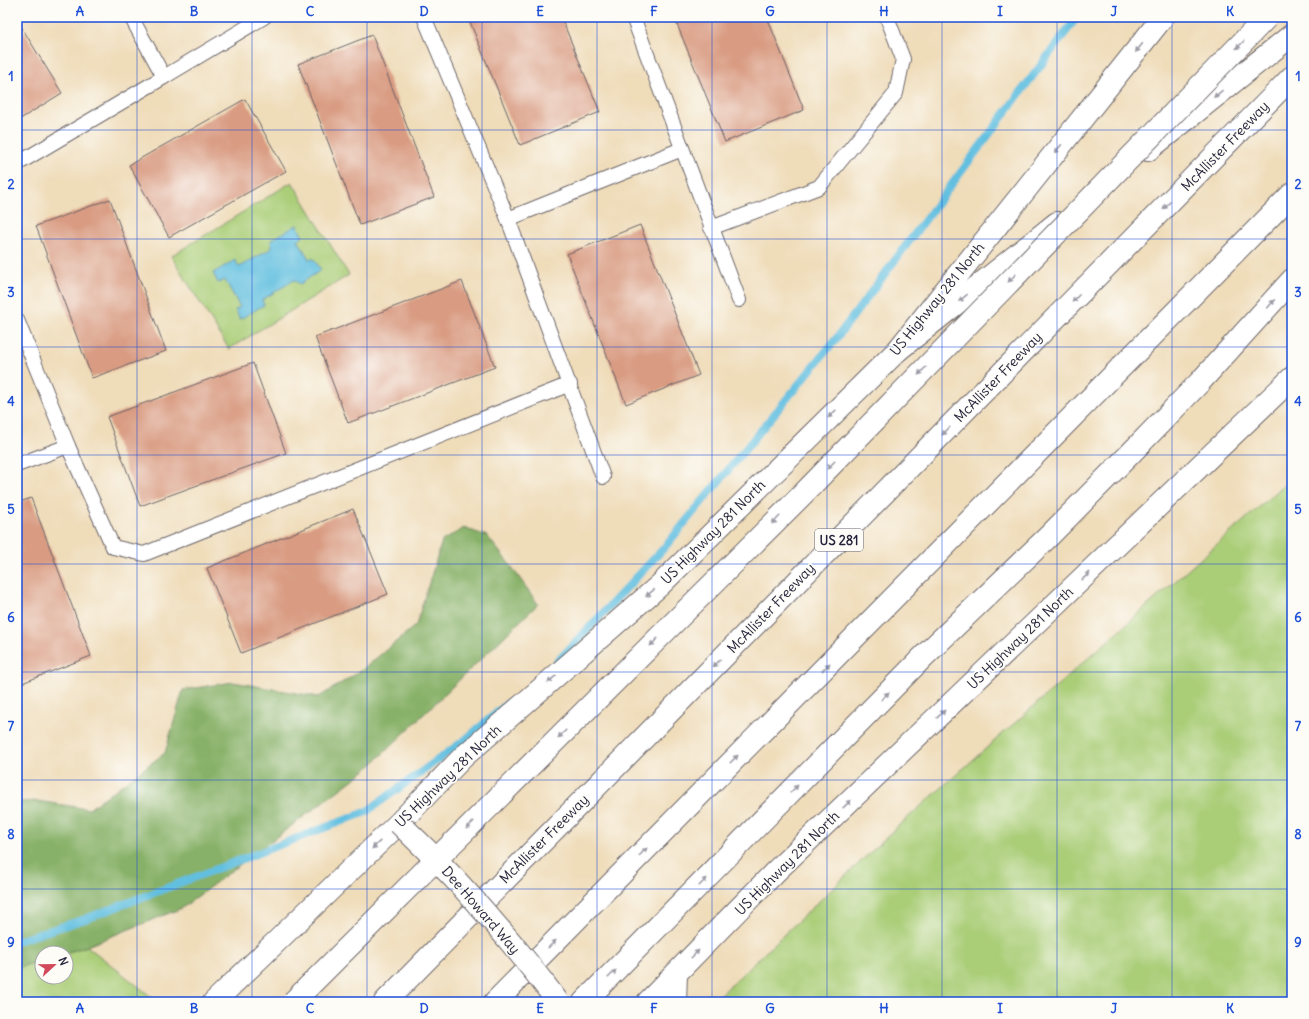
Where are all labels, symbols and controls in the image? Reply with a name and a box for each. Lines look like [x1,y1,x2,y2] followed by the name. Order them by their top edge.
[76,3,85,20] text: A
[190,3,199,20] text: B
[306,3,315,20] text: C
[419,3,429,20] text: D
[536,3,544,20] text: E
[650,3,658,20] text: F
[765,3,775,20] text: G
[879,3,889,20] text: H
[997,3,1003,20] text: I
[1111,3,1118,20] text: J
[1226,3,1235,20] text: K
[1235,40,1245,50] one-way arrow
[1134,42,1143,53] one-way arrow
[8,68,14,85] text: 1
[1295,68,1301,85] text: 1
[1212,90,1223,98] one-way arrow
[1177,97,1273,195] street label: McAllister Freeway
[1053,144,1062,155] one-way arrow
[7,176,15,193] text: 2
[1294,176,1302,193] text: 2
[1162,200,1172,210] one-way arrow
[886,239,988,359] street label: US Highway 281 North
[1007,273,1017,283] one-way arrow
[7,284,15,301] text: 3
[1294,284,1302,301] text: 3
[958,293,969,302] one-way arrow
[1071,293,1081,303] one-way arrow
[1266,299,1275,308] one-way arrow
[950,328,1046,426] street label: McAllister Freeway
[917,366,927,376] one-way arrow
[7,393,15,410] text: 4
[1294,393,1302,410] text: 4
[827,409,837,418] one-way arrow
[941,426,950,436] one-way arrow
[826,460,836,470] one-way arrow
[657,476,769,588] street label: US Highway 281 North
[7,501,15,518] text: 5
[1294,501,1302,518] text: 5
[771,515,781,525] one-way arrow
[815,529,863,551] road number: US 281
[723,559,819,657] street label: McAllister Freeway
[1081,571,1091,580] one-way arrow
[963,583,1077,693] street label: US Highway 281 North
[645,589,655,598] one-way arrow
[7,609,15,626] text: 6
[1294,609,1302,626] text: 6
[649,637,659,647] one-way arrow
[712,658,722,668] one-way arrow
[821,662,830,672] one-way arrow
[547,674,557,683] one-way arrow
[880,691,890,701] one-way arrow
[936,709,946,719] one-way arrow
[8,718,15,735] text: 7
[1295,718,1302,735] text: 7
[391,721,505,831] street label: US Highway 281 North
[557,729,567,739] one-way arrow
[729,754,739,764] one-way arrow
[789,784,799,794] one-way arrow
[496,791,592,887] street label: McAllister Freeway
[842,799,852,808] one-way arrow
[731,807,843,919] street label: US Highway 281 North
[465,821,475,830] one-way arrow
[7,826,15,843] text: 8
[1294,826,1302,843] text: 8
[371,840,381,850] one-way arrow
[638,847,648,857] one-way arrow
[438,862,524,958] street label: Dee Howard Way
[698,877,708,887] one-way arrow
[7,934,15,951] text: 9
[1294,934,1302,951] text: 9
[547,939,557,949] one-way arrow
[34,945,74,985] north arrow
[690,949,700,959] one-way arrow
[55,955,71,967] text: N
[607,969,617,979] one-way arrow
[76,1000,85,1017] text: A
[190,1000,199,1017] text: B
[306,1000,315,1017] text: C
[419,1000,429,1017] text: D
[536,1000,544,1017] text: E
[650,1000,658,1017] text: F
[765,1000,775,1017] text: G
[879,1000,889,1017] text: H
[997,1000,1003,1017] text: I
[1111,1000,1118,1017] text: J
[1226,1000,1235,1017] text: K

